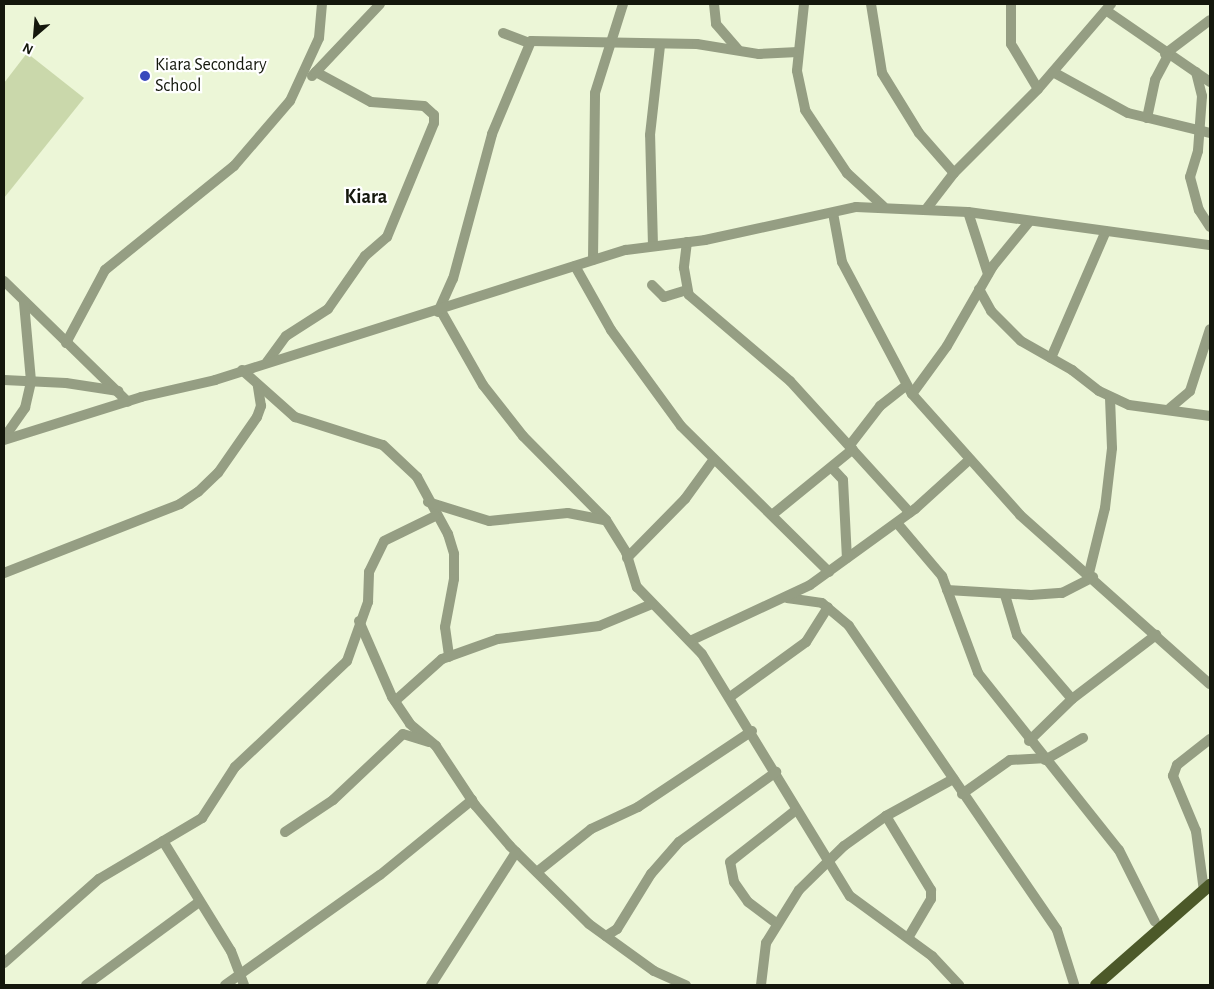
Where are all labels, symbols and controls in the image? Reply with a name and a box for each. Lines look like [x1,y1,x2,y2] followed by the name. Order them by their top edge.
[10,10,60,60] north arrow
[21,40,36,57] text: N
[155,55,267,98] place label: Kiara Secondary School
[139,70,151,82] marker: Kiara Secondary School
[345,185,387,209] district label: Kiara

